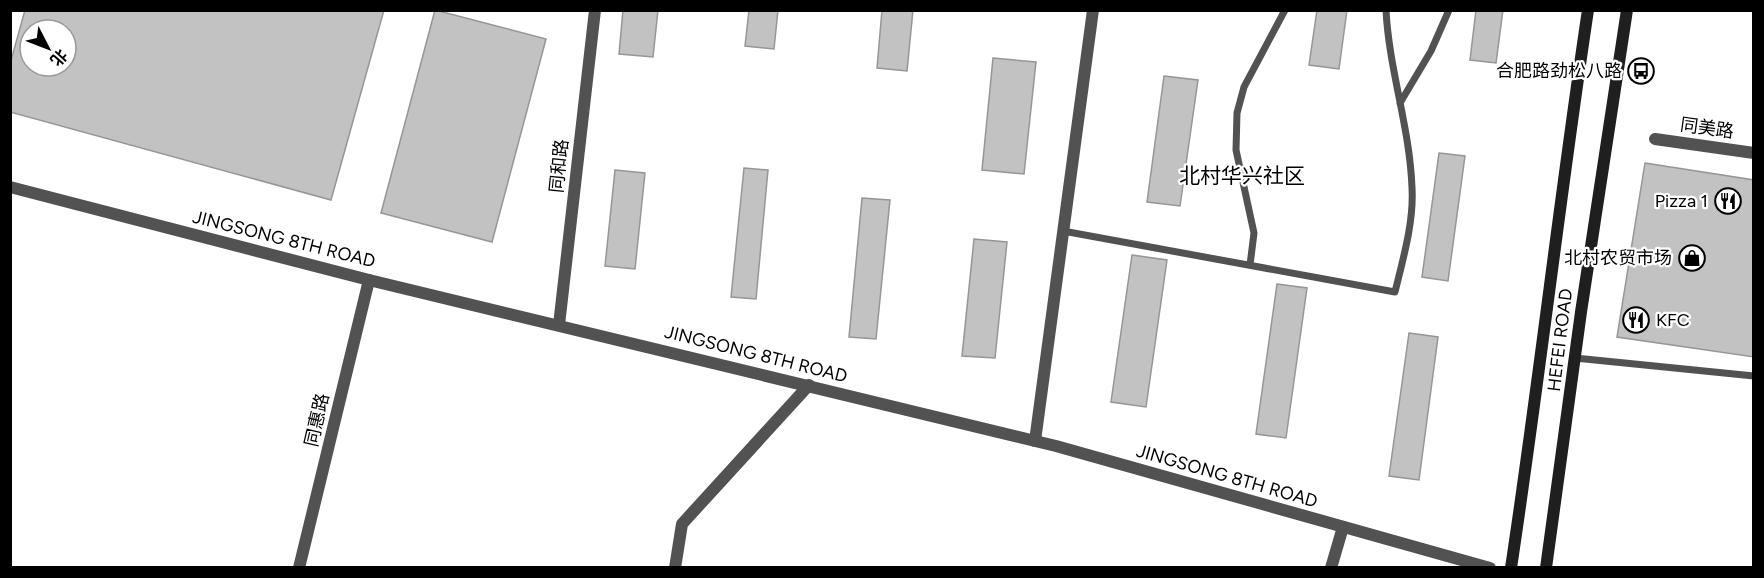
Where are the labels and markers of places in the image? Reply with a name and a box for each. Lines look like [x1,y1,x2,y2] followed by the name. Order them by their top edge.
[1626,56,1656,86] bus stop icon: 合肥路劲松八路
[1496,60,1622,82] place label: 合肥路劲松八路
[1713,186,1743,216] restaurant icon: Pizza 1
[1655,190,1708,212] place label: Pizza 1
[1677,243,1707,273] shop icon: 北村农贸市场
[1564,247,1672,269] place label: 北村农贸市场
[1621,305,1651,335] restaurant icon: KFC
[1656,309,1690,331] place label: KFC

